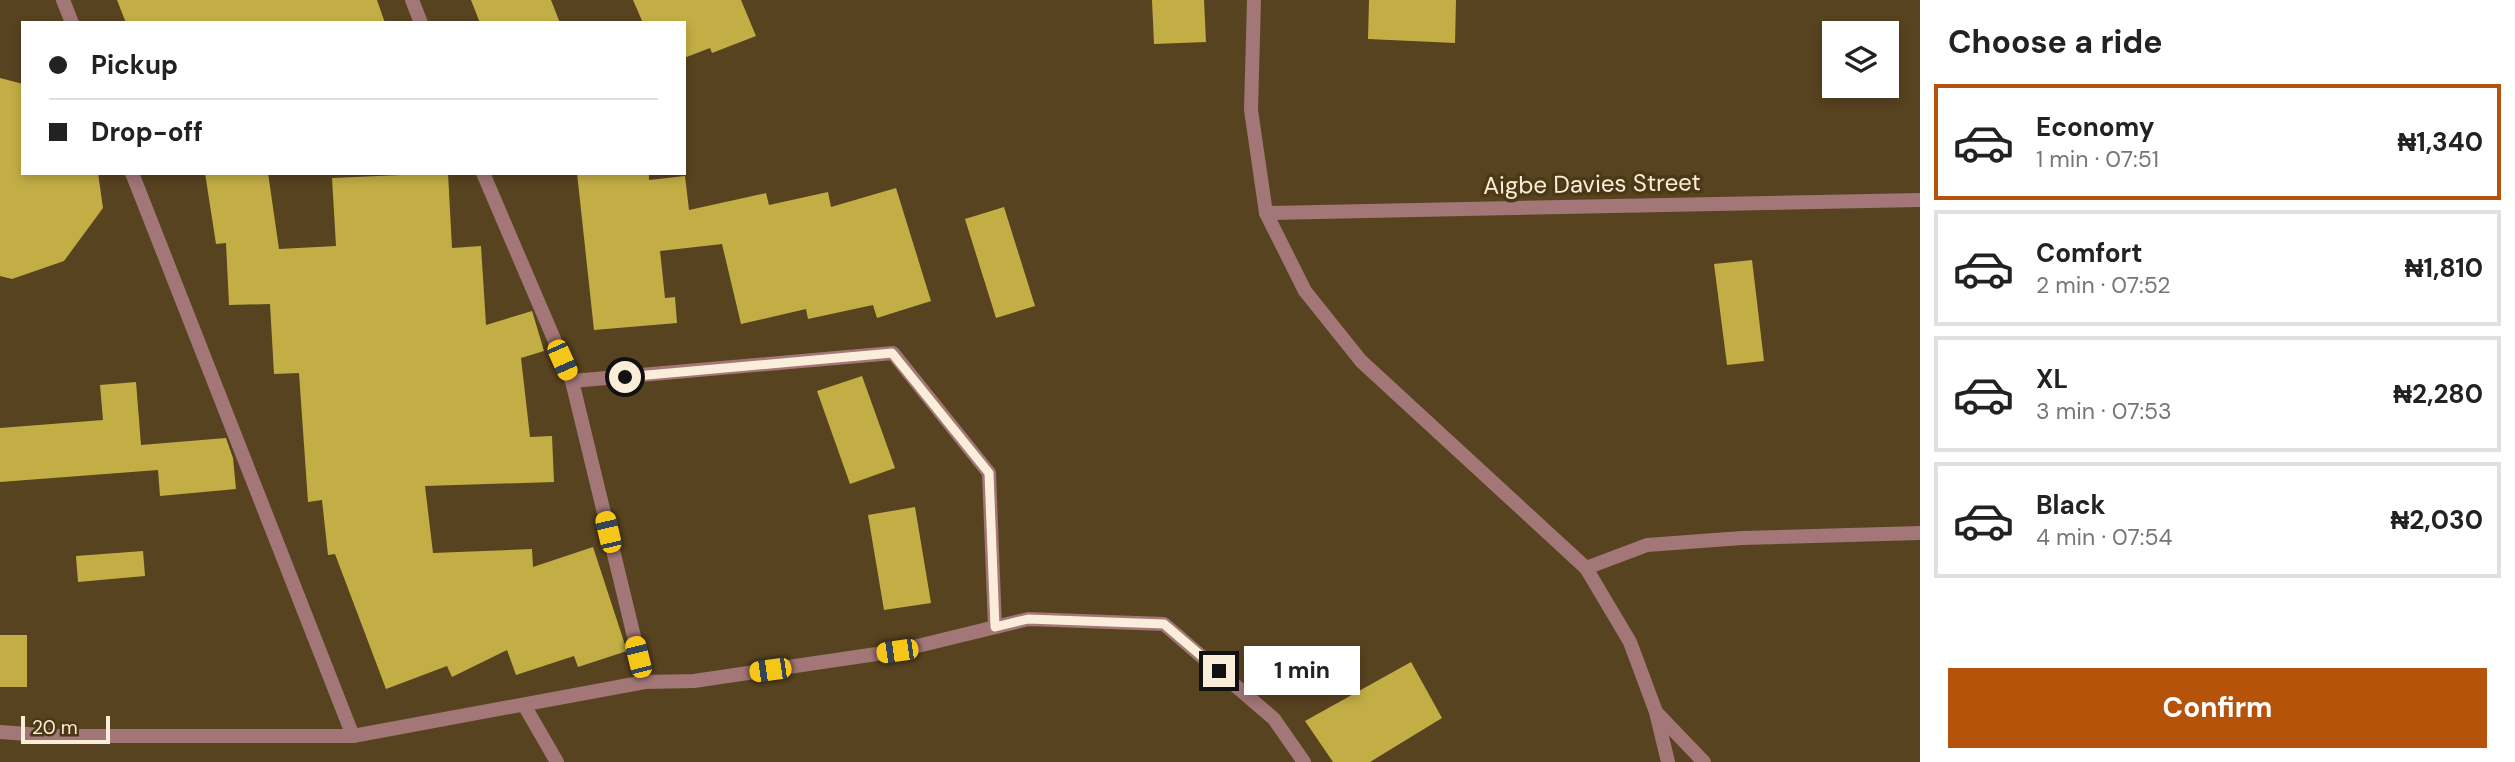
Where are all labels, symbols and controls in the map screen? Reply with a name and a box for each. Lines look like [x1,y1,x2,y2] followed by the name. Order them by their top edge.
[1822,21,1899,98] map controls
[1822,21,1899,98] button: layers
[1948,21,2163,63] text: Choose a ride
[91,48,178,82] text: Pickup
[2036,110,2154,144] text: Economy
[1952,111,2015,174] icon: car
[91,115,203,149] text: Drop-off
[2397,125,2483,159] text: ₦1,340
[2036,144,2159,174] text: 1 min · 07:51
[1483,166,1701,201] street label: Aigbe Davies Street
[2036,236,2142,270] text: Comfort
[1952,237,2015,300] icon: car
[2405,251,2483,285] text: ₦1,810
[2036,270,2171,300] text: 2 min · 07:52
[544,337,581,383] car
[609,361,641,393] route start
[2036,362,2068,396] text: XL
[1952,363,2015,426] icon: car
[2393,377,2483,411] text: ₦2,280
[2036,396,2172,426] text: 3 min · 07:53
[2036,488,2106,522] text: Black
[1952,489,2015,552] icon: car
[2391,503,2483,537] text: ₦2,030
[594,509,623,555] car
[2036,522,2172,552] text: 4 min · 07:54
[623,634,654,680] car
[875,638,920,664] car
[1244,646,1359,696] callout: 1 min
[1203,655,1235,687] route end
[1274,655,1330,685] text: 1 min
[748,657,793,683] car
[1948,668,2487,748] button: Confirm
[21,713,110,745] scale bar
[32,715,78,740] text: 20 m

